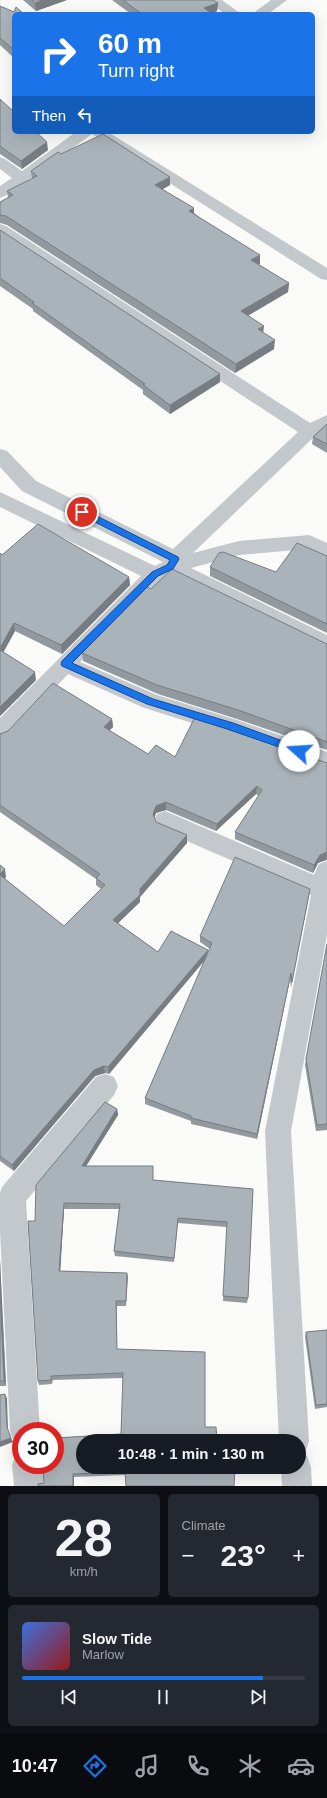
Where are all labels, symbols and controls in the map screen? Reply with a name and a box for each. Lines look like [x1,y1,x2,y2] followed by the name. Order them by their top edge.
[32,28,84,80] icon: right
[98,28,162,59] text: 60 m
[98,61,174,81] text: Turn right
[74,104,96,126] icon: left
[32,107,66,124] text: Then
[65,495,99,529] pin
[71,501,93,523] icon: arrive
[278,730,320,772] position arrow
[12,1422,64,1474] speed limit sign: 30
[118,1445,264,1462] text: 10:48 · 1 min · 130 m
[55,1509,113,1567] text: 28
[182,1518,226,1533] text: Climate
[221,1539,266,1572] text: 23°
[182,1543,194,1568] text: −
[292,1543,305,1568] text: +
[70,1564,98,1579] text: km/h
[82,1630,152,1647] text: Slow Tide
[82,1647,124,1662] text: Marlow
[58,1686,80,1708] icon: previous
[152,1686,174,1708] icon: pause
[247,1686,269,1708] icon: next
[81,1752,109,1780] icon: directions
[133,1752,161,1780] icon: music
[184,1752,212,1780] icon: phone
[236,1752,264,1780] icon: climate
[287,1752,315,1780] icon: car
[12,1756,58,1776] text: 10:47

